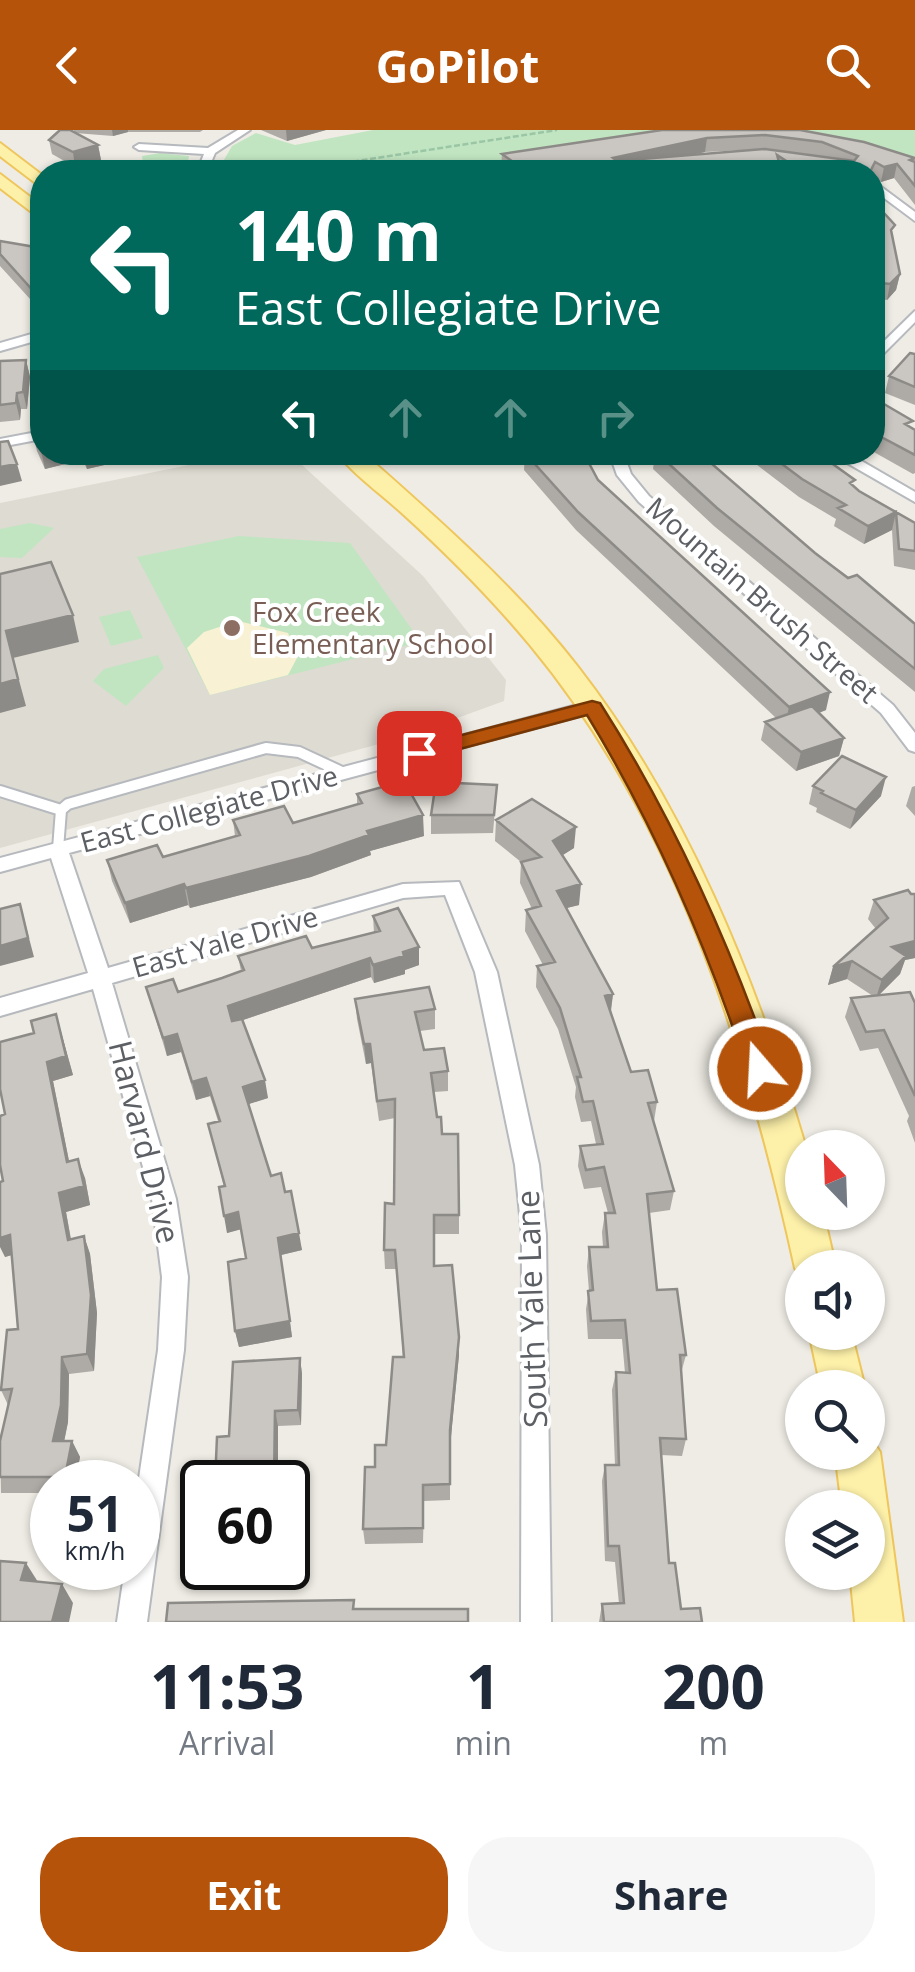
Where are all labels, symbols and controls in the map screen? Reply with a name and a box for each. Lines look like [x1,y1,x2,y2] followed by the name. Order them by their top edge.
[376,35,539,96] text: GoPilot
[40,38,95,93] icon: back
[820,38,875,93] icon: search
[235,186,442,282] text: 140 m
[70,200,200,330] icon: left
[235,277,662,338] text: East Collegiate Drive
[273,390,328,445] icon: left
[378,390,433,445] icon: ahead
[483,390,538,445] icon: ahead
[588,390,643,445] icon: right
[638,488,887,711] street label: Mountain Brush Street
[252,592,494,662] place label: Fox Creek Elementary School
[221,617,243,639] marker: Fox Creek Elementary School
[377,711,462,796] pin
[392,726,447,781] icon: arrive
[76,755,342,861] street label: East Collegiate Drive
[127,896,322,986] street label: East Yale Drive
[708,1017,812,1121] position arrow
[99,1036,191,1248] street label: Harvard Drive
[785,1130,885,1230] north arrow
[785,1130,885,1590] map controls
[505,1189,556,1429] street label: South Yale Lane
[785,1250,885,1350] button: sound
[785,1370,885,1470] button: search
[180,1460,310,1590] speed limit sign: 60
[66,1479,124,1547] text: 51
[785,1490,885,1590] button: layers
[65,1533,125,1567] text: km/h
[150,1645,304,1727] text: 11:53
[466,1645,500,1727] text: 1
[662,1645,765,1727] text: 200
[179,1721,275,1764] text: Arrival
[455,1721,512,1764] text: min
[699,1721,728,1764] text: m
[40,1837,448,1952] button: Exit
[468,1837,875,1952] button: Share

